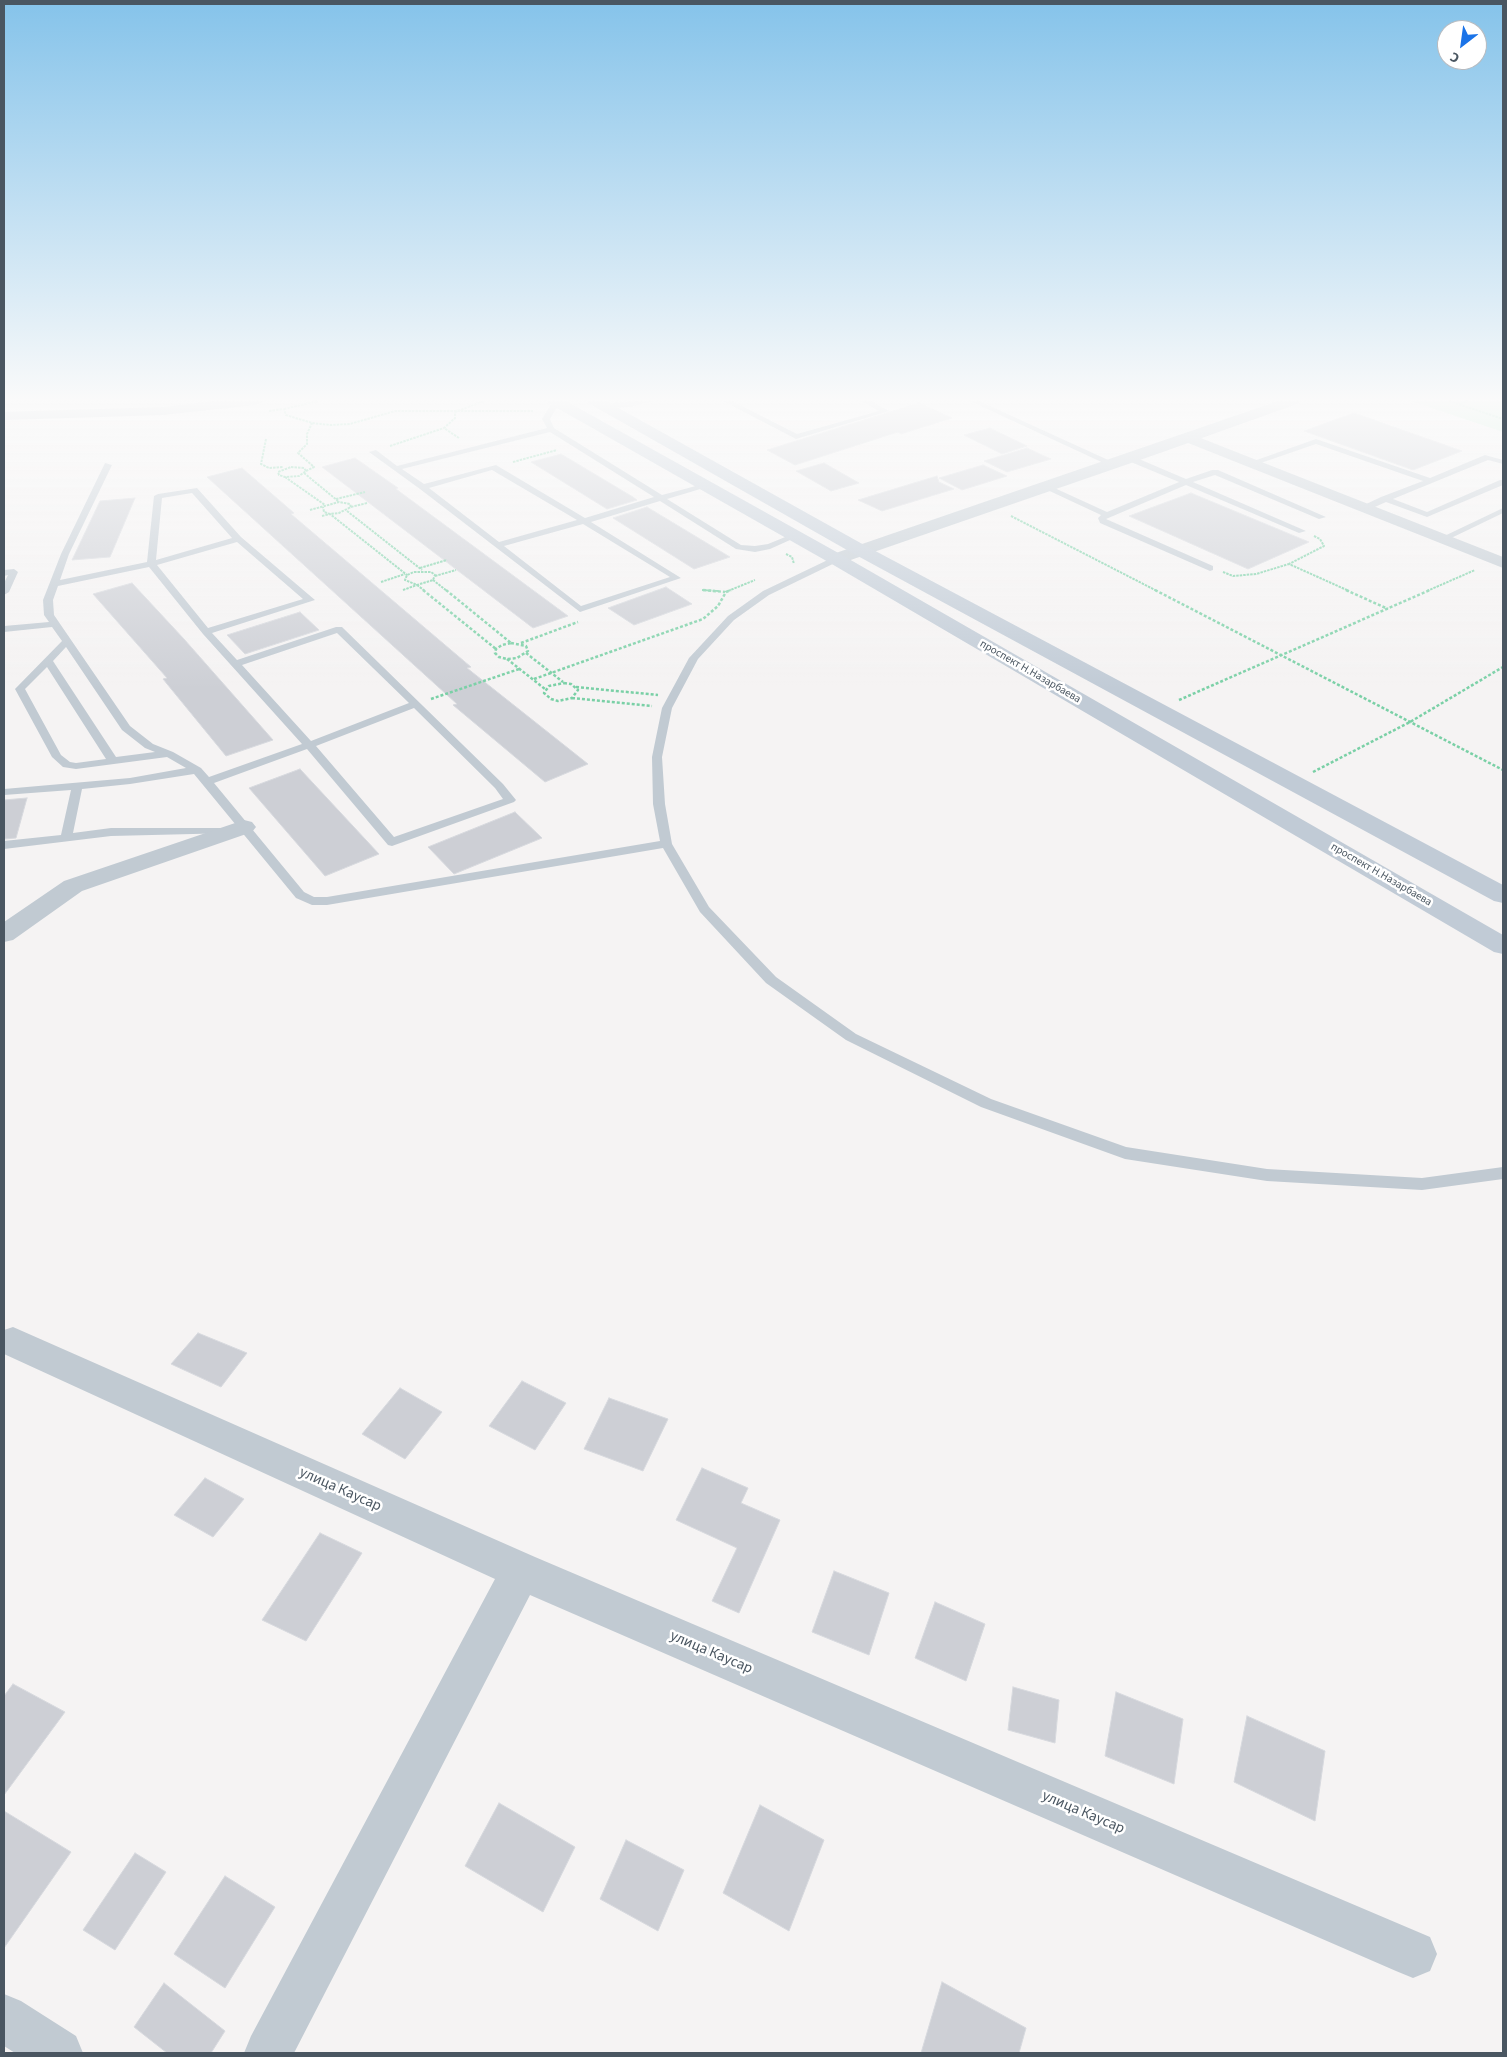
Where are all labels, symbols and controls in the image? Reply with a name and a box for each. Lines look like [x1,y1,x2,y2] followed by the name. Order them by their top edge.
[1437,20,1487,70] north arrow
[1446,46,1464,68] text: С
[977,638,1083,706] street label: проспект Н.Назарбаева
[1328,841,1434,909] street label: проспект Н.Назарбаева
[296,1464,384,1516] street label: улица Каусар
[667,1628,755,1678] street label: улица Каусар
[1039,1788,1127,1838] street label: улица Каусар

